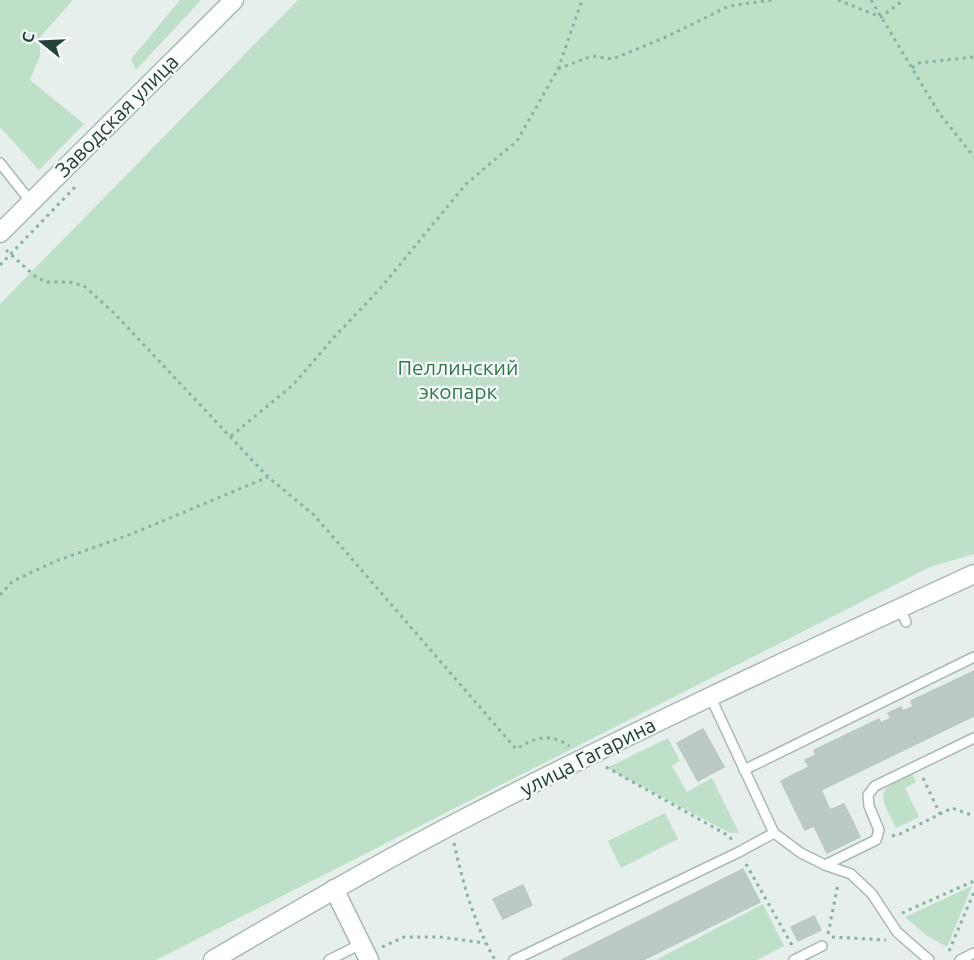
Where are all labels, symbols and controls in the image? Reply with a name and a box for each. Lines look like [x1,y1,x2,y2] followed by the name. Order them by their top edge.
[12,12,72,72] north arrow
[18,30,38,45] text: С
[50,49,183,182] street label: Заводская улица
[398,355,518,403] park label: Пеллинский экопарк
[516,712,659,801] street label: улица Гагарина

